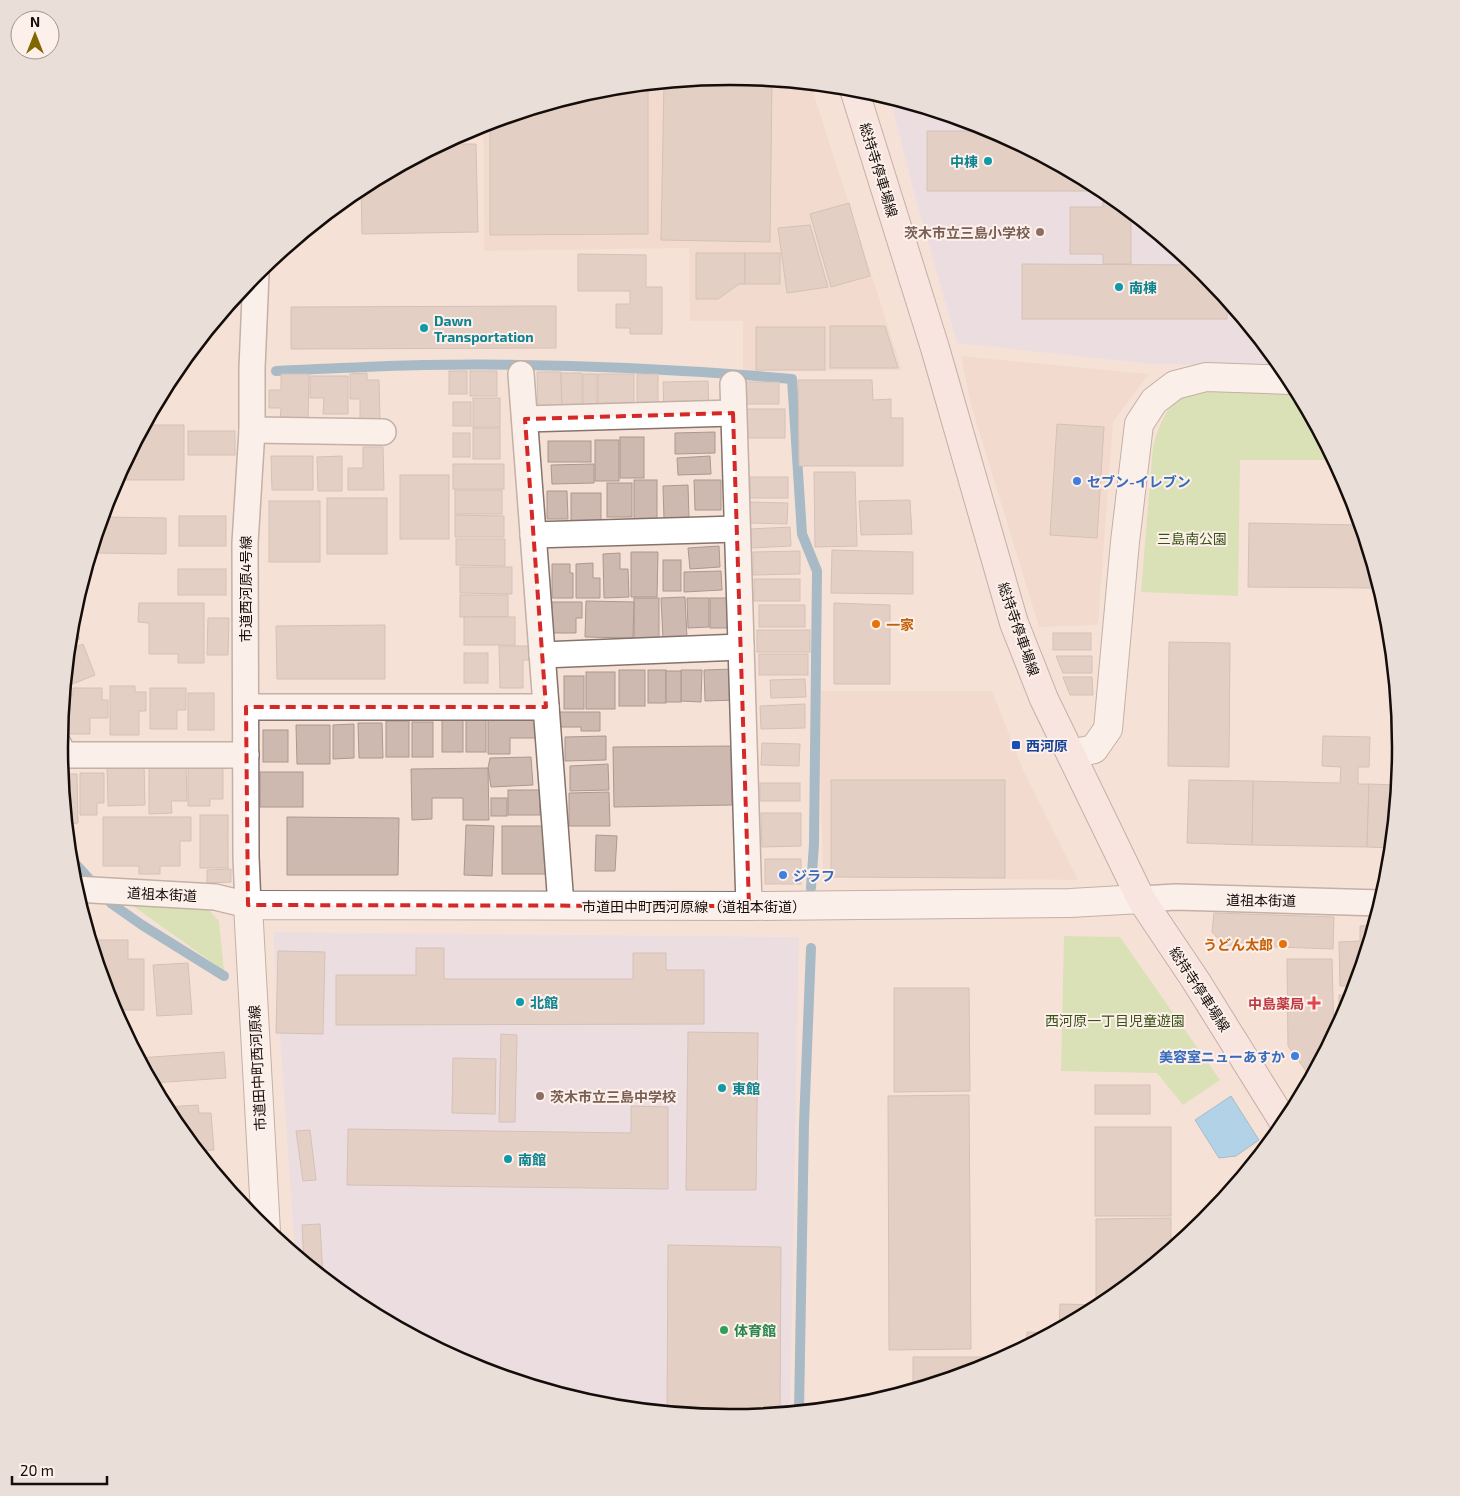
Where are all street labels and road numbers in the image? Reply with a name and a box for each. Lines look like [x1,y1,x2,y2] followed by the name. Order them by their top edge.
[857,121,901,219] street label: 総持寺停車場線
[237,536,254,642] street label: 市道西河原4号線
[995,580,1043,678] street label: 総持寺停車場線
[127,884,197,904] street label: 道祖本街道
[1226,891,1296,909] street label: 道祖本街道
[582,898,806,915] street label: 市道田中町西河原線（道祖本街道）
[1166,943,1234,1035] street label: 総持寺停車場線
[245,1005,269,1131] street label: 市道田中町西河原線

